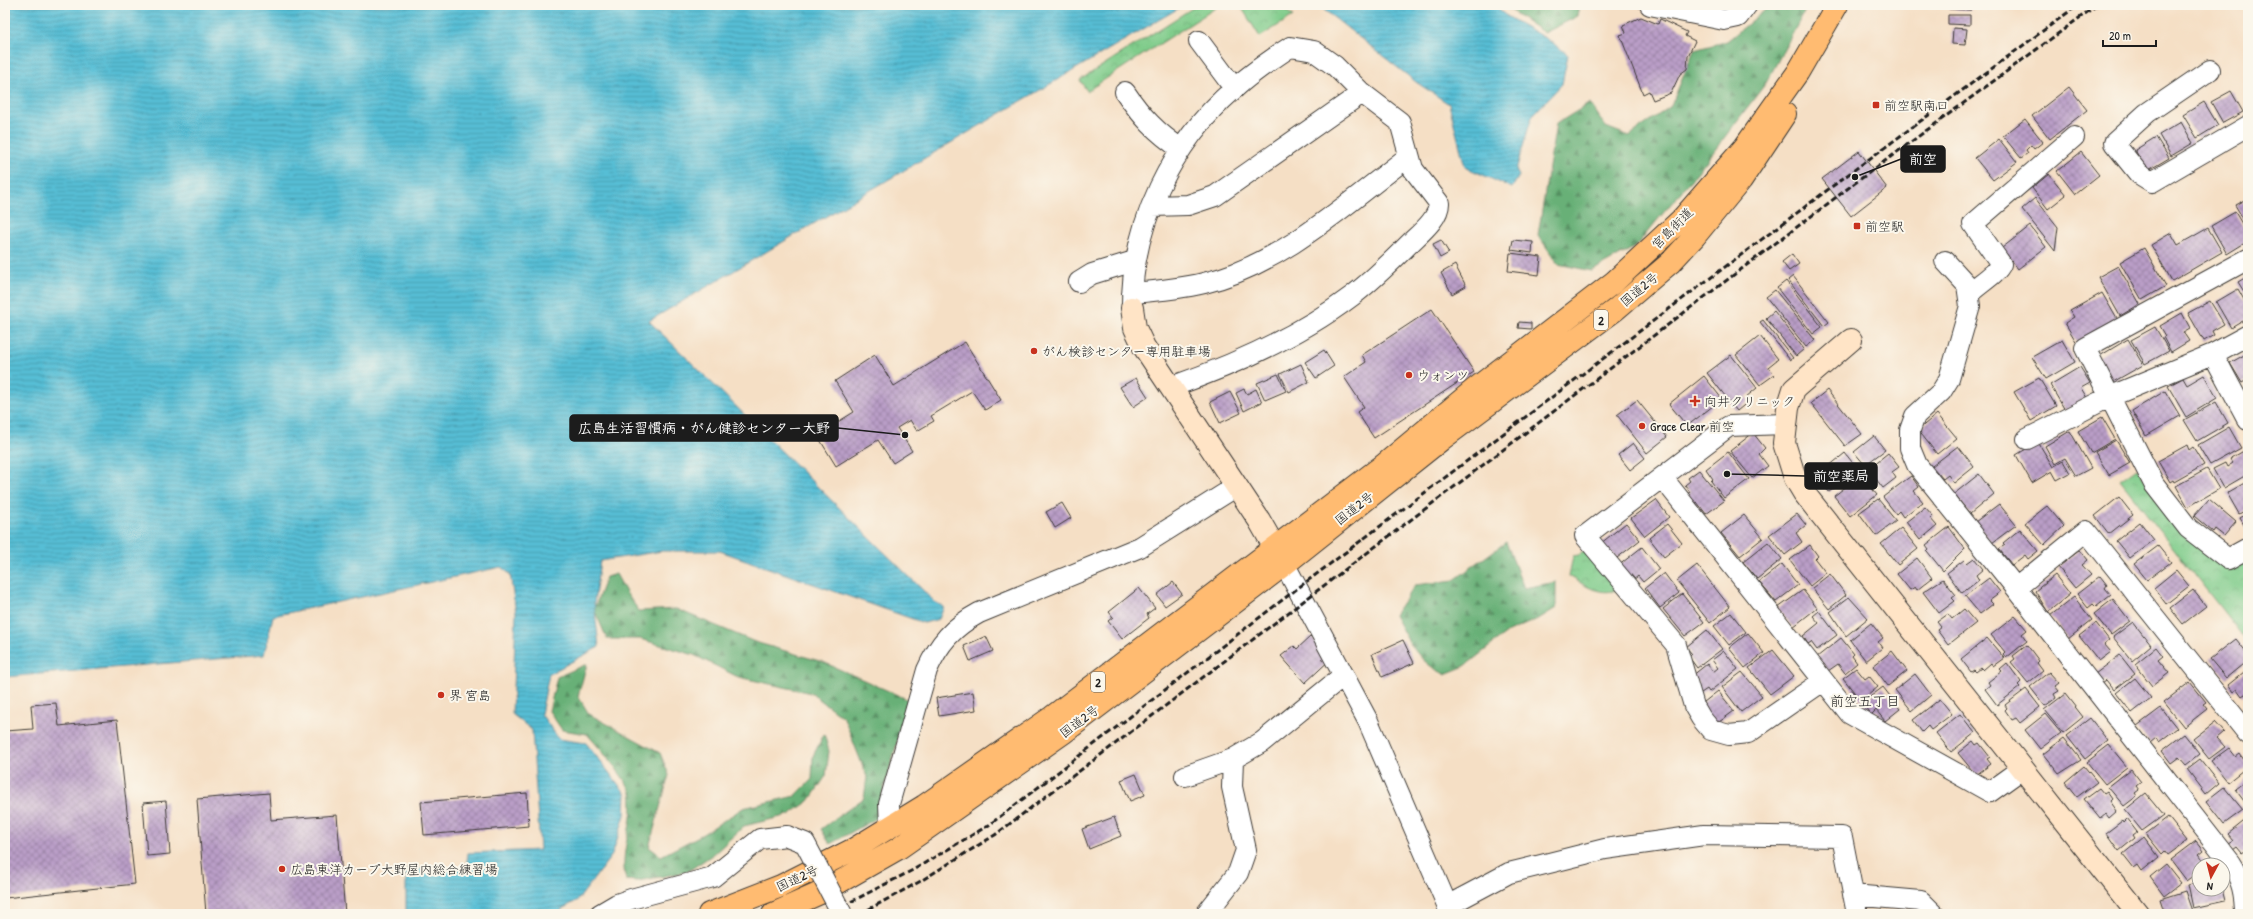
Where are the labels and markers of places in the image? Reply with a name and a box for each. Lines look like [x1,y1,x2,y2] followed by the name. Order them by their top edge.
[1884,96,1949,114] place label: 前空駅南口
[1871,100,1881,110] marker: 前空駅南口
[1901,146,1945,172] callout: 前空
[1865,217,1904,235] place label: 前空駅
[1852,221,1862,231] marker: 前空駅
[1042,342,1210,360] place label: がん検診センター専用駐車場
[1029,346,1039,356] marker: がん検診センター専用駐車場
[1417,366,1469,384] place label: ウォンツ
[1404,370,1414,380] marker: ウォンツ
[1704,392,1795,410] place label: 向井クリニック
[1689,395,1701,407] marker: 向井クリニック
[570,415,838,441] callout: 広島生活習慣病・がん健診センター大野
[1650,417,1734,435] place label: Grace Clear 前空
[1637,421,1647,431] marker: Grace Clear 前空
[1805,463,1877,489] callout: 前空薬局
[449,686,491,704] place label: 界 宮島
[436,690,446,700] marker: 界 宮島
[290,860,497,878] place label: 広島東洋カープ大野屋内総合練習場
[277,864,287,874] marker: 広島東洋カープ大野屋内総合練習場

